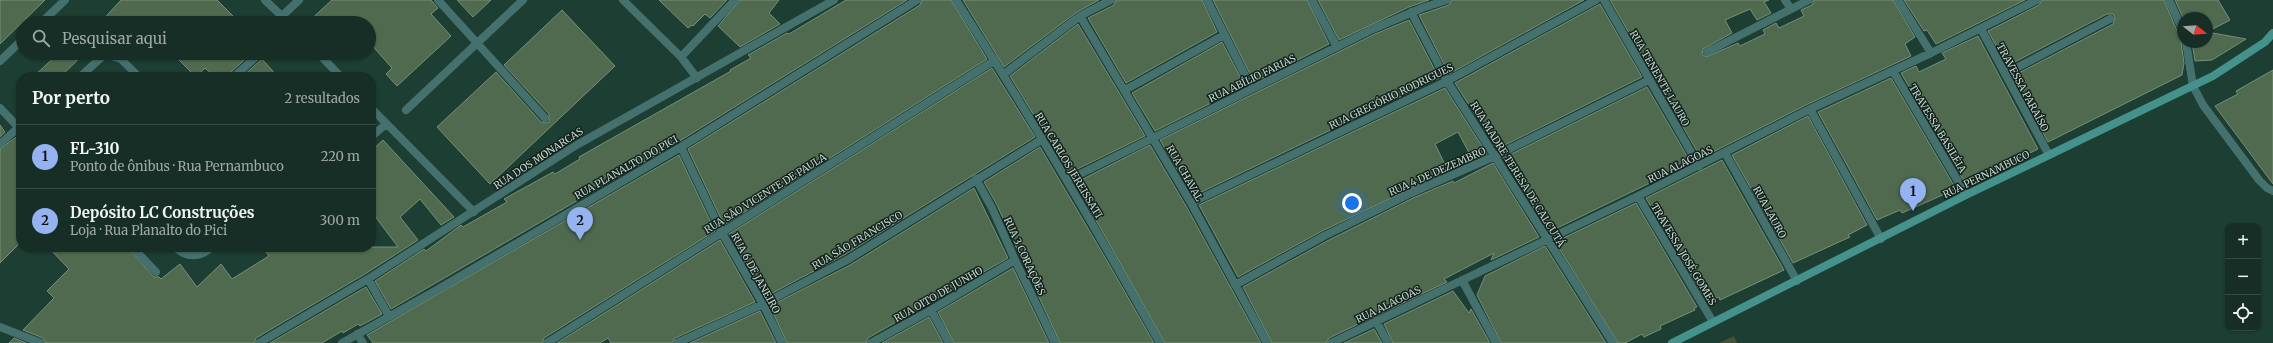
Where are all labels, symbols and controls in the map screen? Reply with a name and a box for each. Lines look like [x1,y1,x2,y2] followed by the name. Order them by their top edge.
[2177,12,2213,48] north arrow
[16,16,376,60] search box
[30,27,52,49] icon: search
[1627,28,1692,129] street label: RUA TENENTE LAURO
[62,29,167,48] text: Pesquisar aqui
[1994,40,2052,134] street label: TRAVESSA PARAÍSO
[1206,51,1298,105] street label: RUA ABÍLIO FARIAS
[1326,60,1456,132] street label: RUA GREGÓRIO RODRIGUES
[1906,81,1971,176] street label: TRAVESSA BASILÉIA
[32,87,110,109] text: Por perto
[284,90,360,107] text: 2 resultados
[1467,99,1569,250] street label: RUA MADRE TERESA DE CALCUTÁ
[1032,110,1105,221] street label: RUA CARLOS JEREISSATI
[491,125,586,192] street label: RUA DOS MONARCAS
[572,132,680,202] street label: RUA PLANALTO DO PICI
[70,139,119,158] text: FL-310
[1163,143,1206,204] street label: RUA CHAVAL
[1645,143,1715,186] street label: RUA ALAGOAS
[1387,144,1488,199] street label: RUA 4 DE DEZEMBRO
[42,148,48,165] text: 1
[321,148,360,165] text: 220 m
[1941,148,2032,201] street label: RUA PERNAMBUCO
[702,150,830,236] street label: RUA SÃO VICENTE DE PAULA
[70,158,284,175] text: Ponto de ônibus · Rua Pernambuco
[1900,178,1926,211] pin: 1
[1750,184,1789,241] street label: RUA LAURO
[1342,193,1362,213] your location
[1648,200,1720,308] street label: TRAVESSA JOSÉ GOMES
[70,203,255,222] text: Depósito LC Construções
[567,207,593,240] pin: 2
[810,208,905,273] street label: RUA SÃO FRANCISCO
[41,212,49,229] text: 2
[320,212,360,229] text: 300 m
[1001,215,1048,297] street label: RUA 3 CORAÇÕES
[70,222,227,239] text: Loja · Rua Planalto do Pici
[2225,223,2261,331] map controls
[2225,223,2261,259] button: +
[728,231,783,316] street label: RUA 6 DE JANEIRO
[2225,259,2261,295] button: −
[892,264,985,325] street label: RUA OITO DE JUNHO
[1353,283,1423,326] street label: RUA ALAGOAS
[2225,295,2261,331] button: locate

